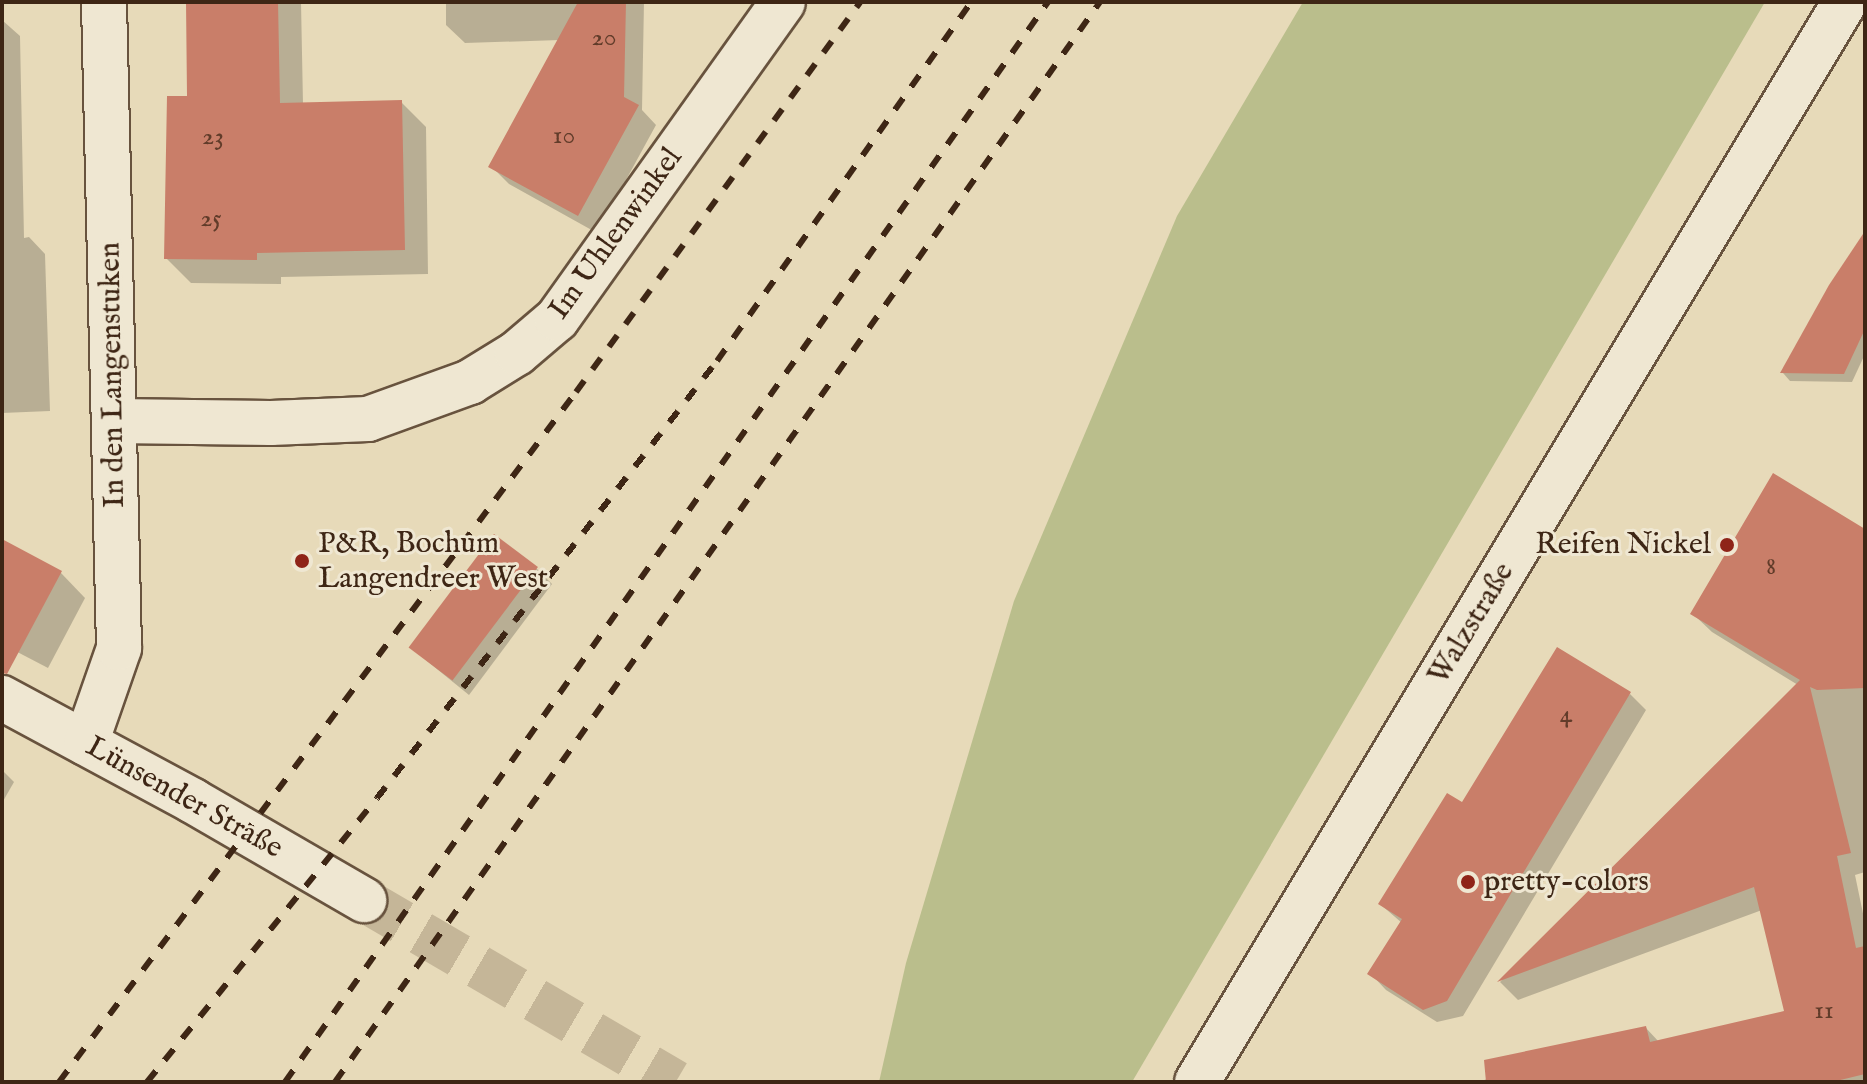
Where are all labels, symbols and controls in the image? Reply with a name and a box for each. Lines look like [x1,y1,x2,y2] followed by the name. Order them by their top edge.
[592,22,616,54] house number: 20
[553,120,575,152] house number: 10
[202,121,224,153] house number: 23
[542,141,690,327] street label: Im Uhlenwinkel
[200,203,222,235] house number: 25
[93,242,133,508] street label: In den Langenstuken
[318,526,548,596] place label: P&R, Bochum Langendreer West
[1535,527,1711,563] place label: Reifen Nickel
[1718,536,1736,554] marker: Reifen Nickel
[1766,551,1776,583] house number: 8
[293,552,311,570] marker: P&R, Bochum Langendreer West
[1422,557,1522,691] street label: Walzstraße
[1560,699,1572,731] house number: 4
[79,729,289,867] street label: Lünsender Straße
[1484,864,1649,900] place label: pretty-colors
[1459,873,1477,891] marker: pretty-colors
[1814,995,1834,1027] house number: 11

